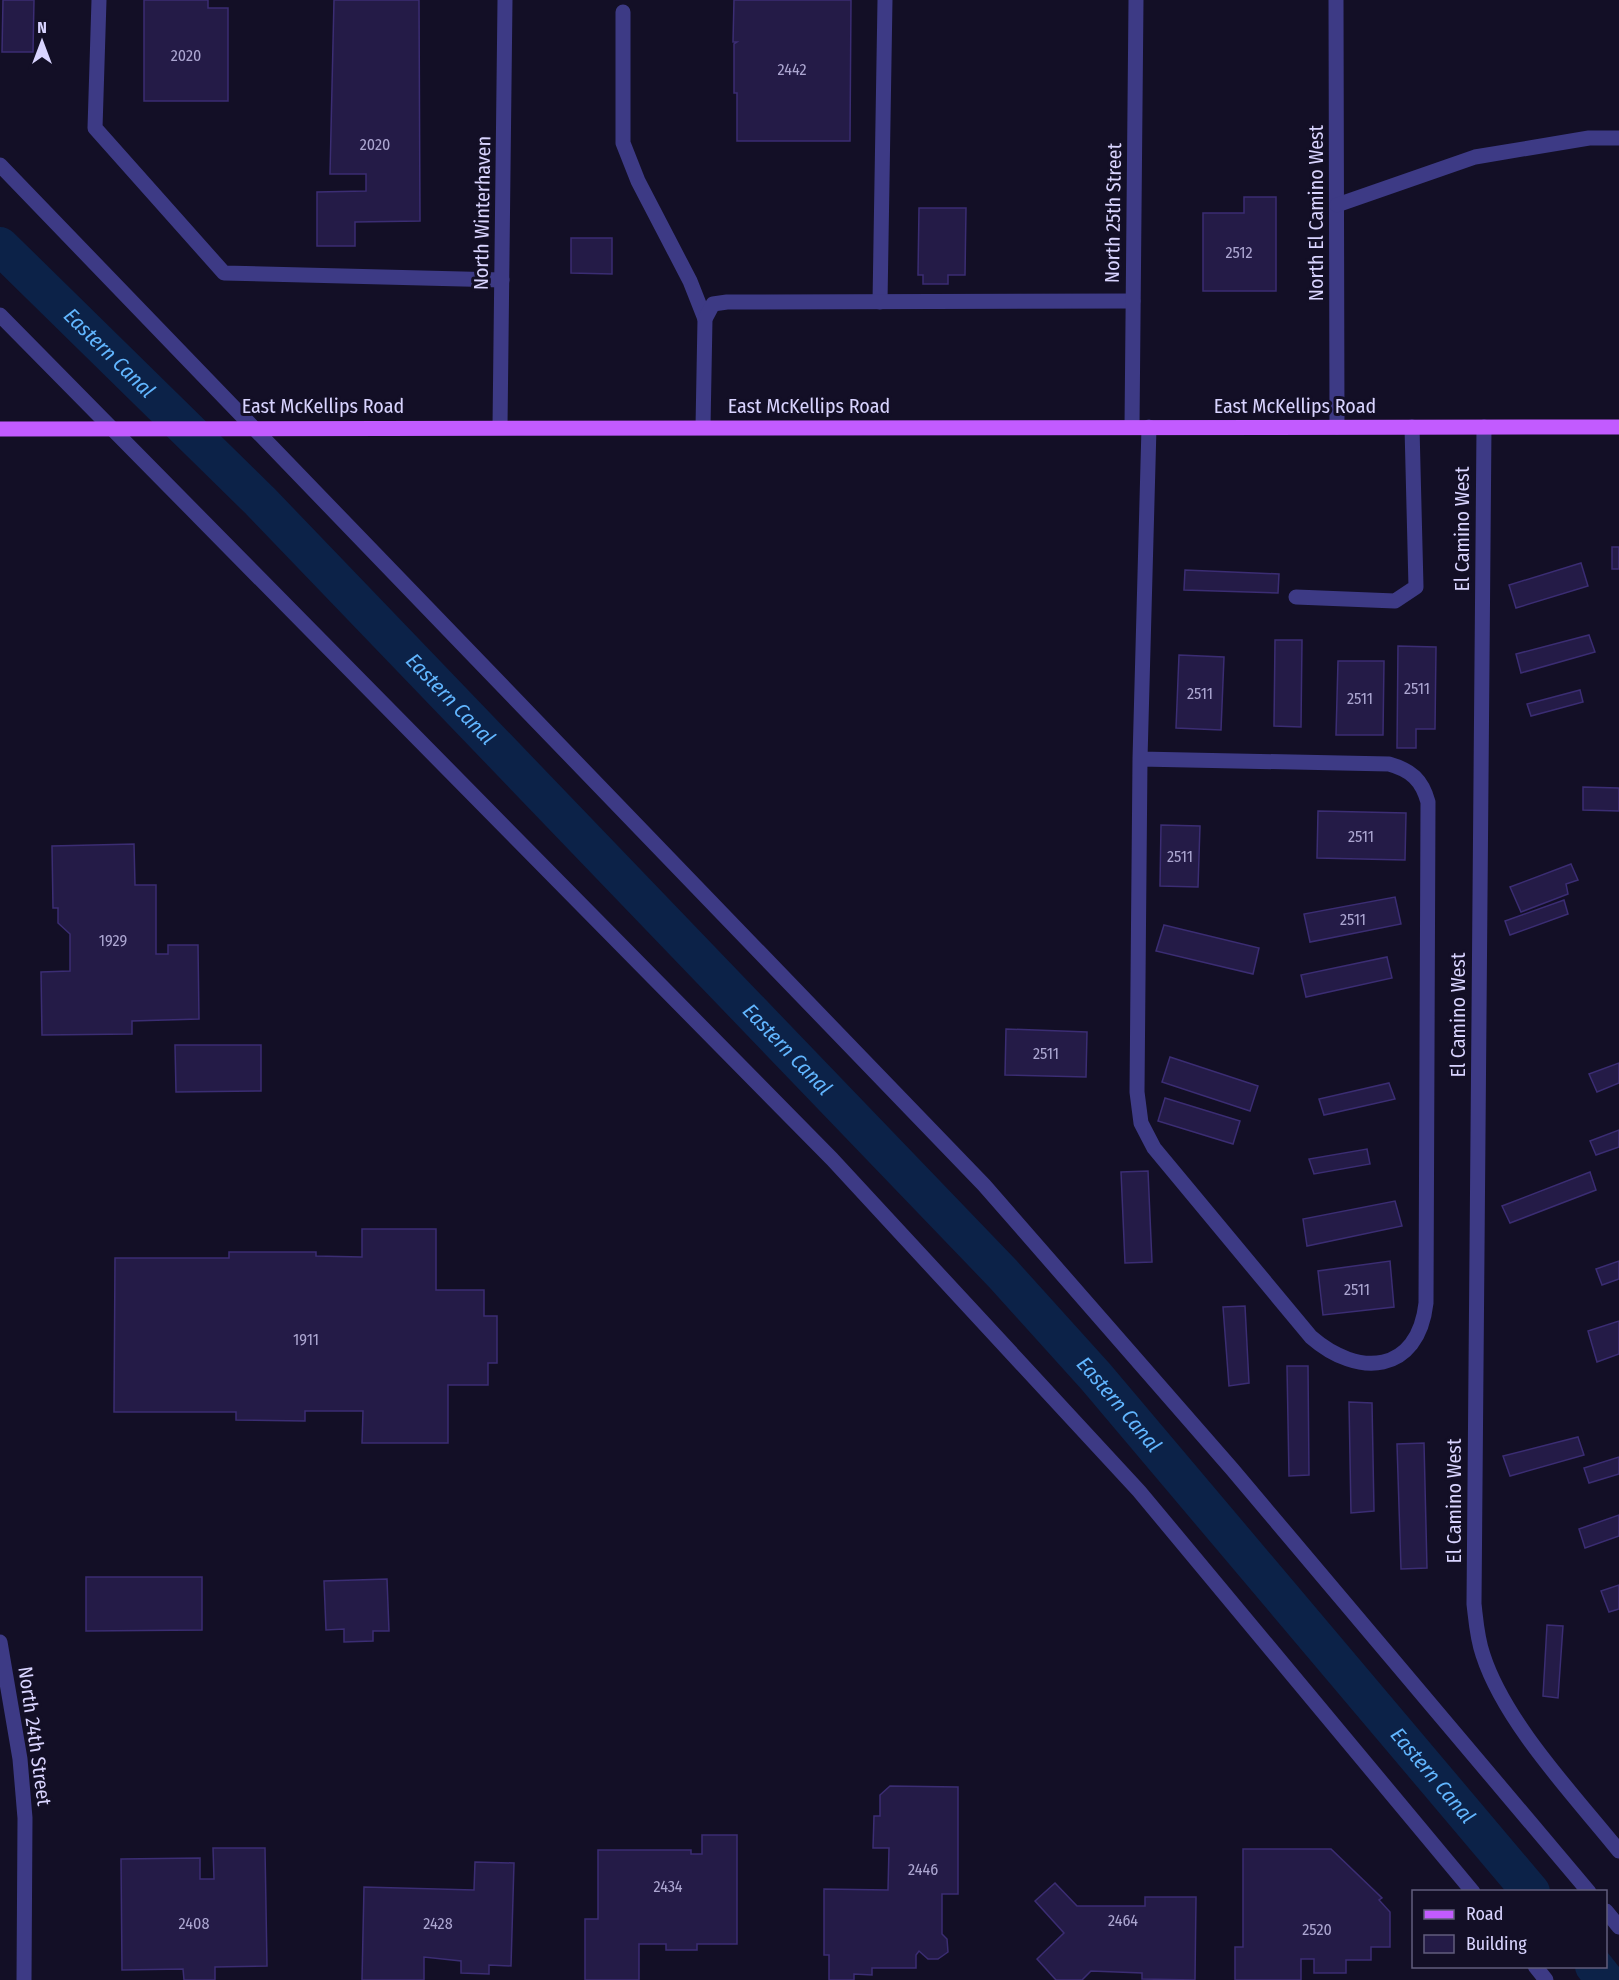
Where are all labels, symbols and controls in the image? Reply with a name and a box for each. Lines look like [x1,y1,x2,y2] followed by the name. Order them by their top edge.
[12,12,72,72] north arrow
[37,18,47,37] text: N
[171,46,201,65] house number: 2020
[777,60,807,79] house number: 2442
[1304,124,1328,301] street label: North El Camino West
[360,135,390,154] house number: 2020
[469,136,495,290] street label: North Winterhaven
[1100,142,1126,283] street label: North 25th Street
[1226,243,1252,262] house number: 2512
[58,303,160,404] water label: Eastern Canal
[242,394,404,418] street label: East McKellips Road
[728,394,890,418] street label: East McKellips Road
[1214,394,1376,418] street label: East McKellips Road
[1450,466,1474,591] street label: El Camino West
[400,648,500,750] water label: Eastern Canal
[1404,679,1430,698] house number: 2511
[1187,684,1213,703] house number: 2511
[1347,689,1373,708] house number: 2511
[1348,827,1374,846] house number: 2511
[1167,847,1193,866] house number: 2511
[1340,910,1366,929] house number: 2511
[99,931,127,950] house number: 1929
[1446,952,1470,1077] street label: El Camino West
[737,998,837,1101] water label: Eastern Canal
[1033,1044,1059,1063] house number: 2511
[1344,1280,1370,1299] house number: 2511
[293,1330,319,1349] house number: 1911
[1071,1351,1167,1458] water label: Eastern Canal
[1442,1438,1466,1563] street label: El Camino West
[13,1665,57,1808] street label: North 24th Street
[1385,1722,1481,1829] water label: Eastern Canal
[908,1860,938,1879] house number: 2446
[653,1877,683,1896] house number: 2434
[1412,1890,1607,1968] legend
[1466,1903,1503,1925] text: Road
[1108,1911,1138,1930] house number: 2464
[179,1914,209,1933] house number: 2408
[423,1914,453,1933] house number: 2428
[1302,1920,1332,1939] house number: 2520
[1466,1933,1527,1955] text: Building

